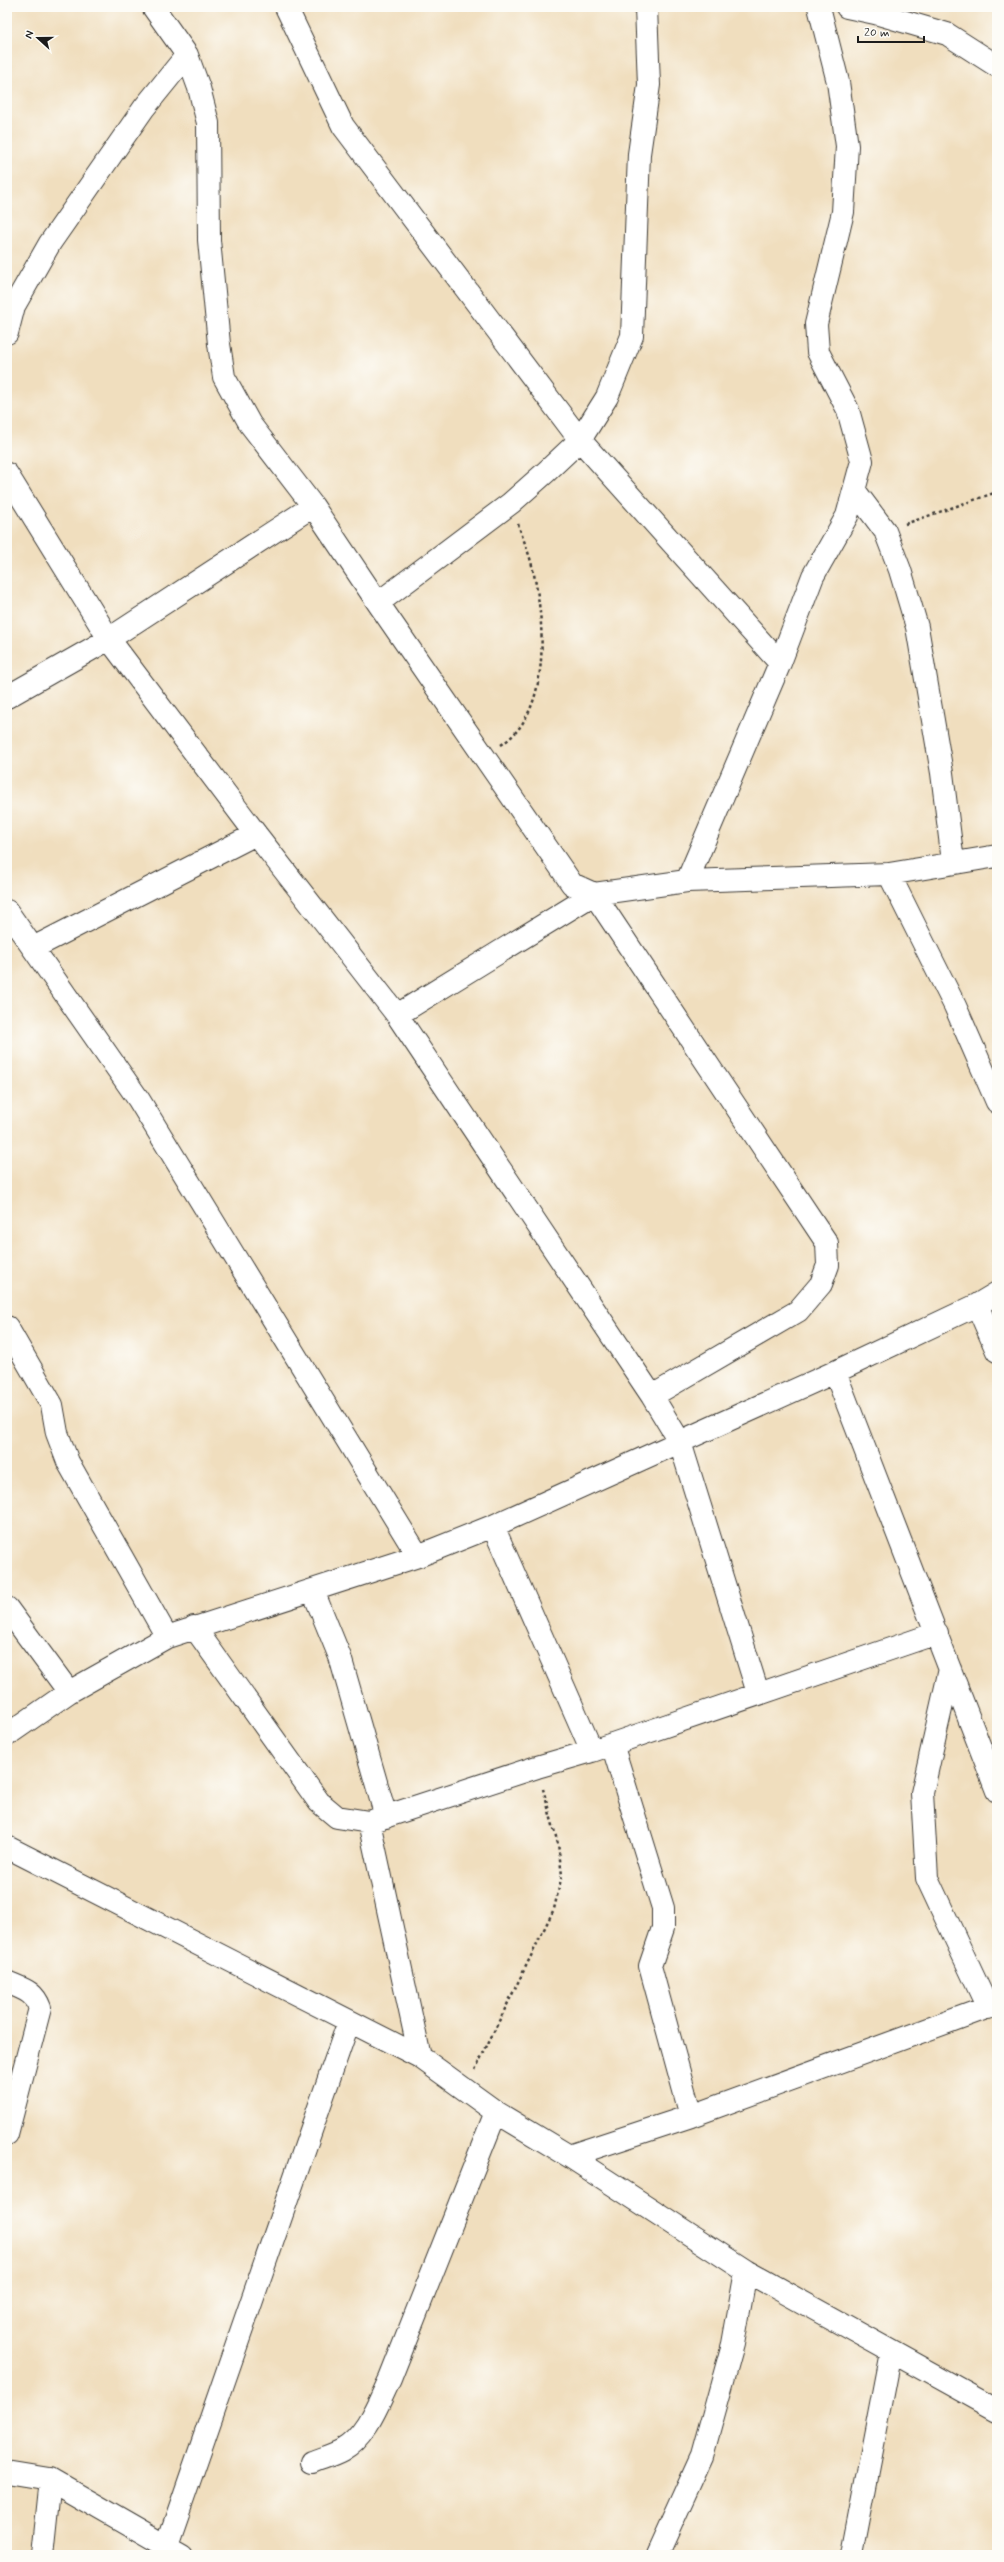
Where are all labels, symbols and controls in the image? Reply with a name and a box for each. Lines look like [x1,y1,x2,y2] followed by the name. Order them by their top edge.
[18,18,58,58] north arrow
[858,18,924,44] scale bar
[864,25,890,41] text: 20 m
[22,29,37,41] text: N

